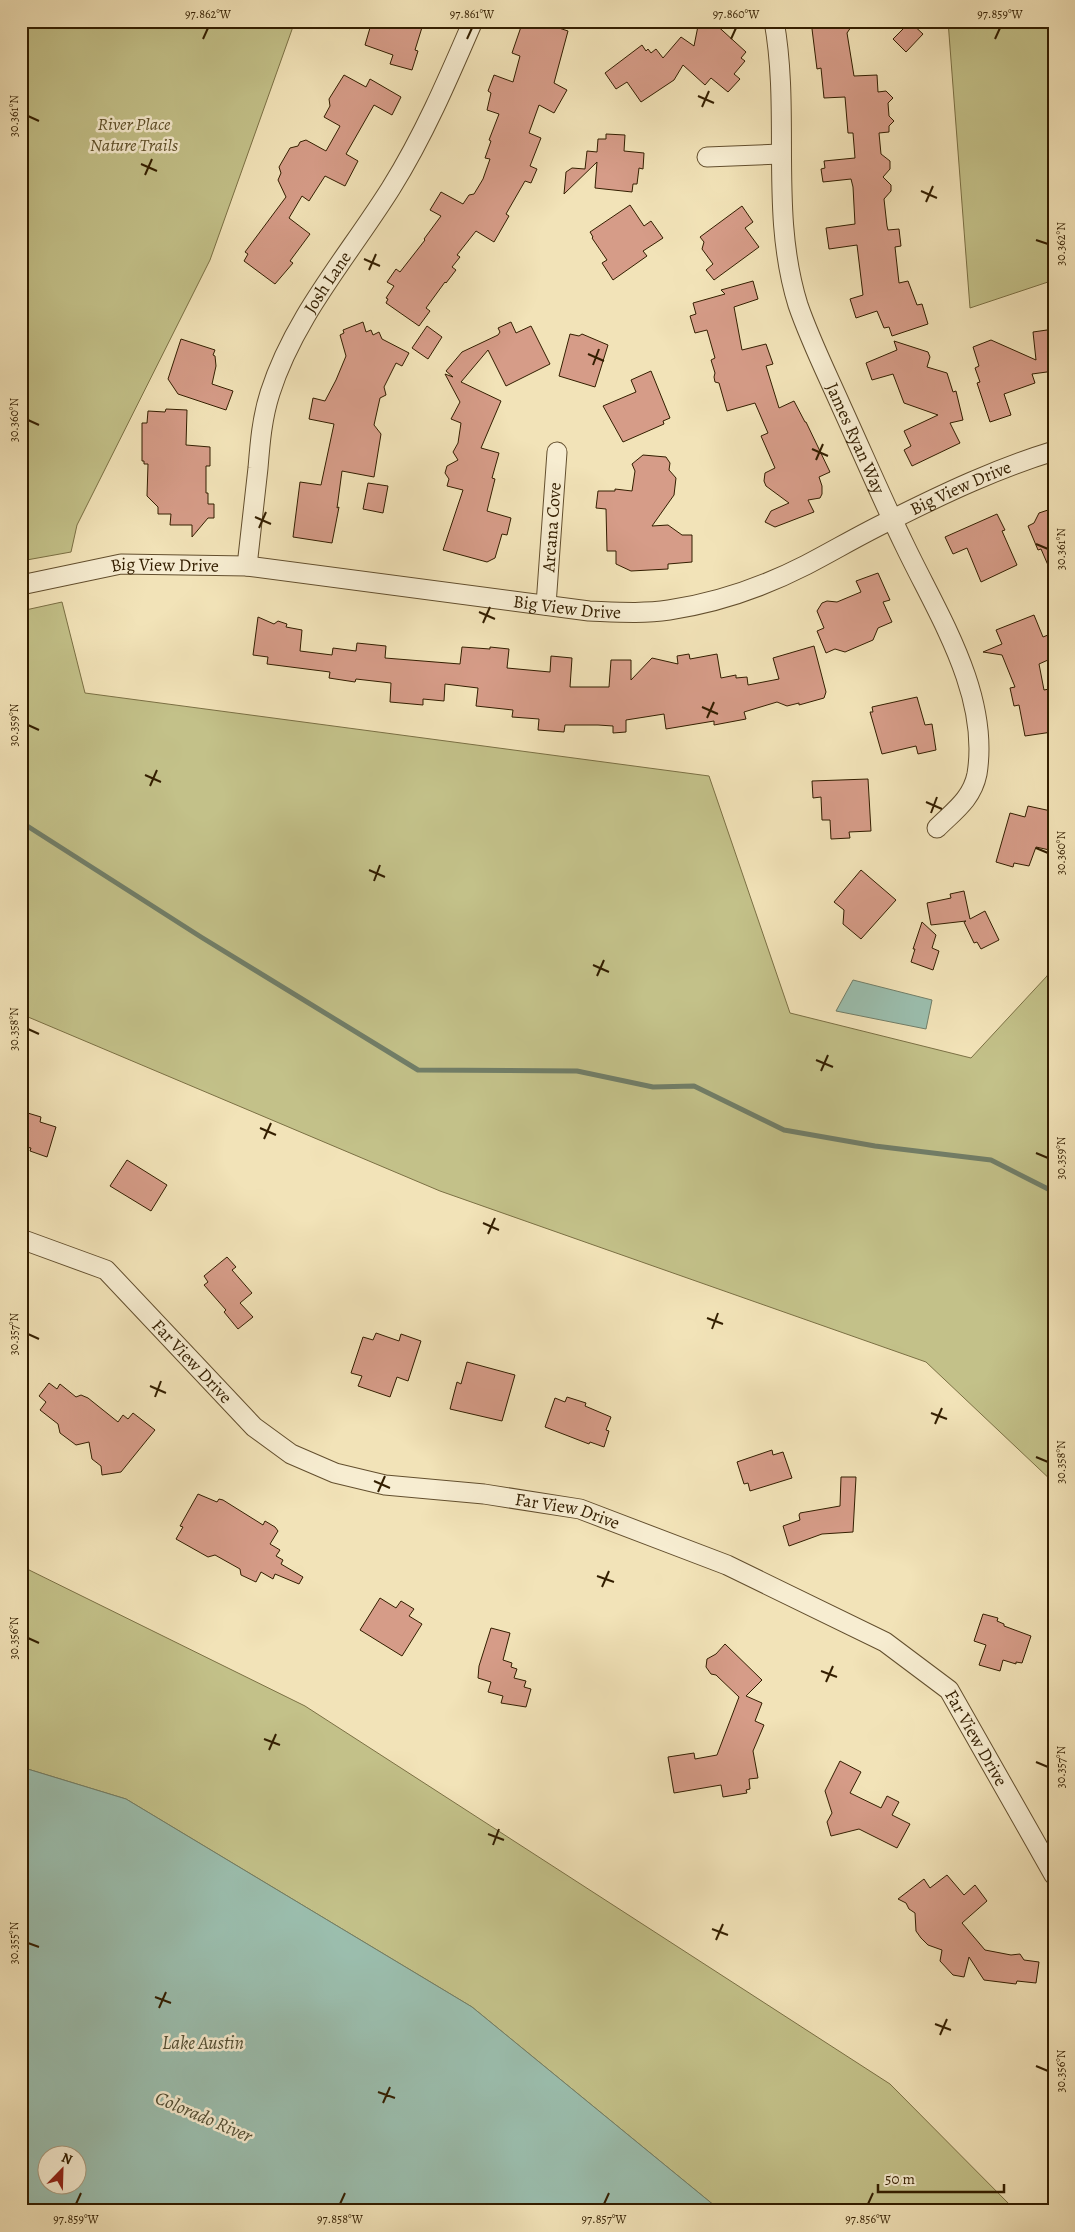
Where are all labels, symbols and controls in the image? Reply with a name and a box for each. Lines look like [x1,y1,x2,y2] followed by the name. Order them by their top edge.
[185,6,232,22] text: 97.862°W
[450,6,495,22] text: 97.861°W
[713,6,760,22] text: 97.860°W
[977,6,1024,22] text: 97.859°W
[6,95,22,137] text: 30.361°N
[90,112,178,157] park label: River Place Nature Trails
[1053,222,1069,266] text: 30.362°N
[298,246,357,318] street label: Josh Lane
[820,379,891,498] street label: James Ryan Way
[6,398,22,442] text: 30.360°N
[906,455,1015,521] street label: Big View Drive
[536,481,567,574] street label: Arcana Cove
[1053,528,1069,570] text: 30.361°N
[108,552,219,578] street label: Big View Drive
[512,589,621,624] street label: Big View Drive
[6,703,22,746] text: 30.359°N
[1053,831,1069,875] text: 30.360°N
[6,1007,22,1051] text: 30.358°N
[1053,1136,1069,1179] text: 30.359°N
[6,1312,22,1355] text: 30.357°N
[147,1314,238,1409] street label: Far View Drive
[1053,1440,1069,1484] text: 30.358°N
[513,1487,623,1535] street label: Far View Drive
[6,1616,22,1660] text: 30.356°N
[939,1685,1013,1790] street label: Far View Drive
[1053,1745,1069,1788] text: 30.357°N
[6,1921,22,1964] text: 30.355°N
[162,2030,244,2056] water label: Lake Austin
[1053,2049,1069,2093] text: 30.356°N
[151,2085,257,2150] water label: Colorado River
[38,2144,88,2194] north arrow
[58,2148,75,2169] text: N
[878,2162,1004,2194] scale bar
[885,2169,915,2189] text: 50 m
[53,2211,100,2227] text: 97.859°W
[317,2211,364,2227] text: 97.858°W
[582,2211,627,2227] text: 97.857°W
[845,2211,892,2227] text: 97.856°W

